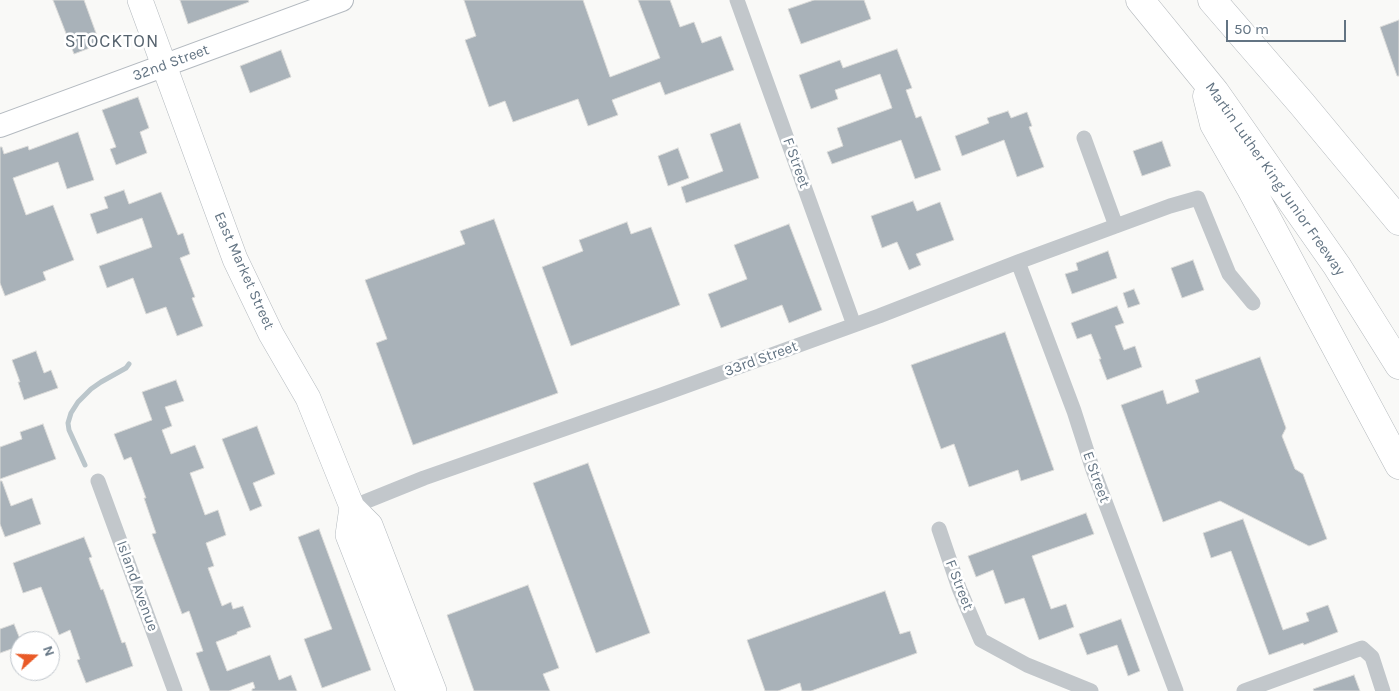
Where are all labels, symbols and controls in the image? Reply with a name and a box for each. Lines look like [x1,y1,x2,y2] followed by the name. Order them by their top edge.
[1229,10,1349,42] scale bar
[1234,20,1269,38] text: 50 m
[64,31,160,53] district label: STOCKTON
[130,41,212,85] street label: 32nd Street
[1201,79,1349,279] street label: Martin Luther King Junior Freeway
[779,135,813,191] street label: F Street
[210,209,278,333] street label: East Market Street
[722,337,800,381] street label: 33rd Street
[1078,449,1114,505] street label: E Street
[112,538,162,634] street label: Island Avenue
[941,557,977,613] street label: F Street
[10,631,60,681] north arrow
[39,643,58,659] text: N

